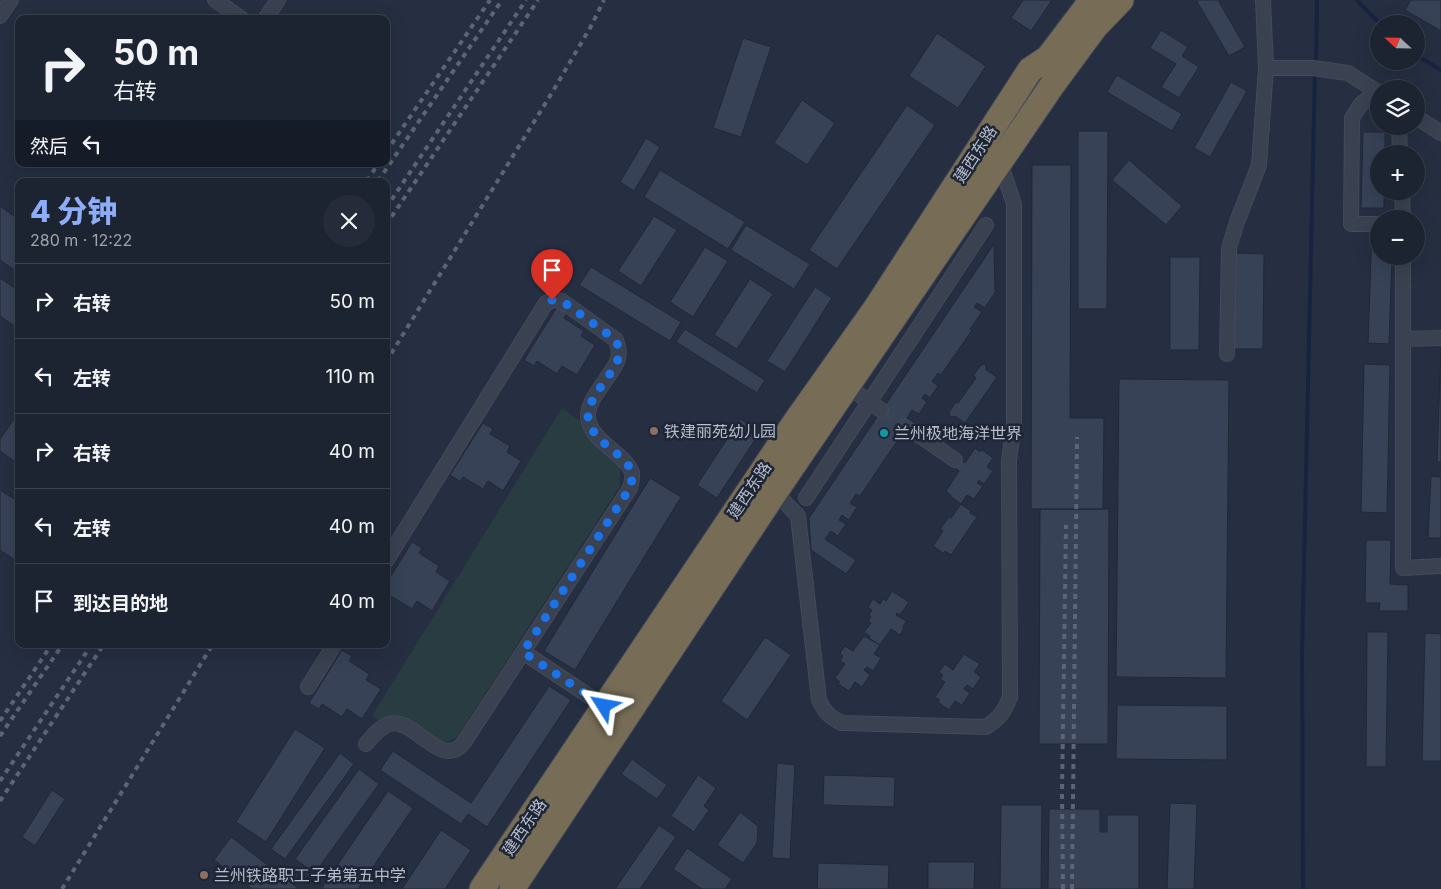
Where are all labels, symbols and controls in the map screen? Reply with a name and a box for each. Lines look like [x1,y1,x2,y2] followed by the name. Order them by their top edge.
[1370,15,1425,70] north arrow
[1370,15,1425,265] map controls
[113,31,199,73] text: 50 m
[30,35,95,100] icon: right
[113,78,157,104] text: 右转
[1370,80,1425,135] button: layers
[949,122,1001,186] street label: 建西东路
[78,130,106,158] icon: left
[30,135,68,158] text: 然后
[1370,145,1425,200] button: +
[30,193,117,229] text: 4 分钟
[323,195,375,247] button: close
[1370,210,1425,265] button: −
[30,230,132,250] text: 280 m · 12:22
[531,249,573,300] pin
[538,256,566,284] icon: arrive
[30,287,58,315] icon: right
[329,290,375,313] text: 50 m
[73,292,111,315] text: 右转
[30,362,58,390] icon: left
[326,365,375,388] text: 110 m
[73,367,111,390] text: 左转
[664,421,776,441] place label: 铁建丽苑幼儿园
[894,423,1022,443] place label: 兰州极地海洋世界
[648,425,660,437] marker: 铁建丽苑幼儿园
[878,427,890,439] marker: 兰州极地海洋世界
[30,437,58,465] icon: right
[329,440,375,463] text: 40 m
[73,442,111,465] text: 右转
[723,458,775,522] street label: 建西东路
[30,512,58,540] icon: left
[329,515,375,538] text: 40 m
[73,517,111,540] text: 左转
[30,587,58,615] icon: arrive
[329,590,375,613] text: 40 m
[73,592,168,615] text: 到达目的地
[577,679,629,731] position arrow
[498,795,550,859] street label: 建西东路
[214,865,406,885] place label: 兰州铁路职工子弟第五中学
[198,869,210,881] marker: 兰州铁路职工子弟第五中学

